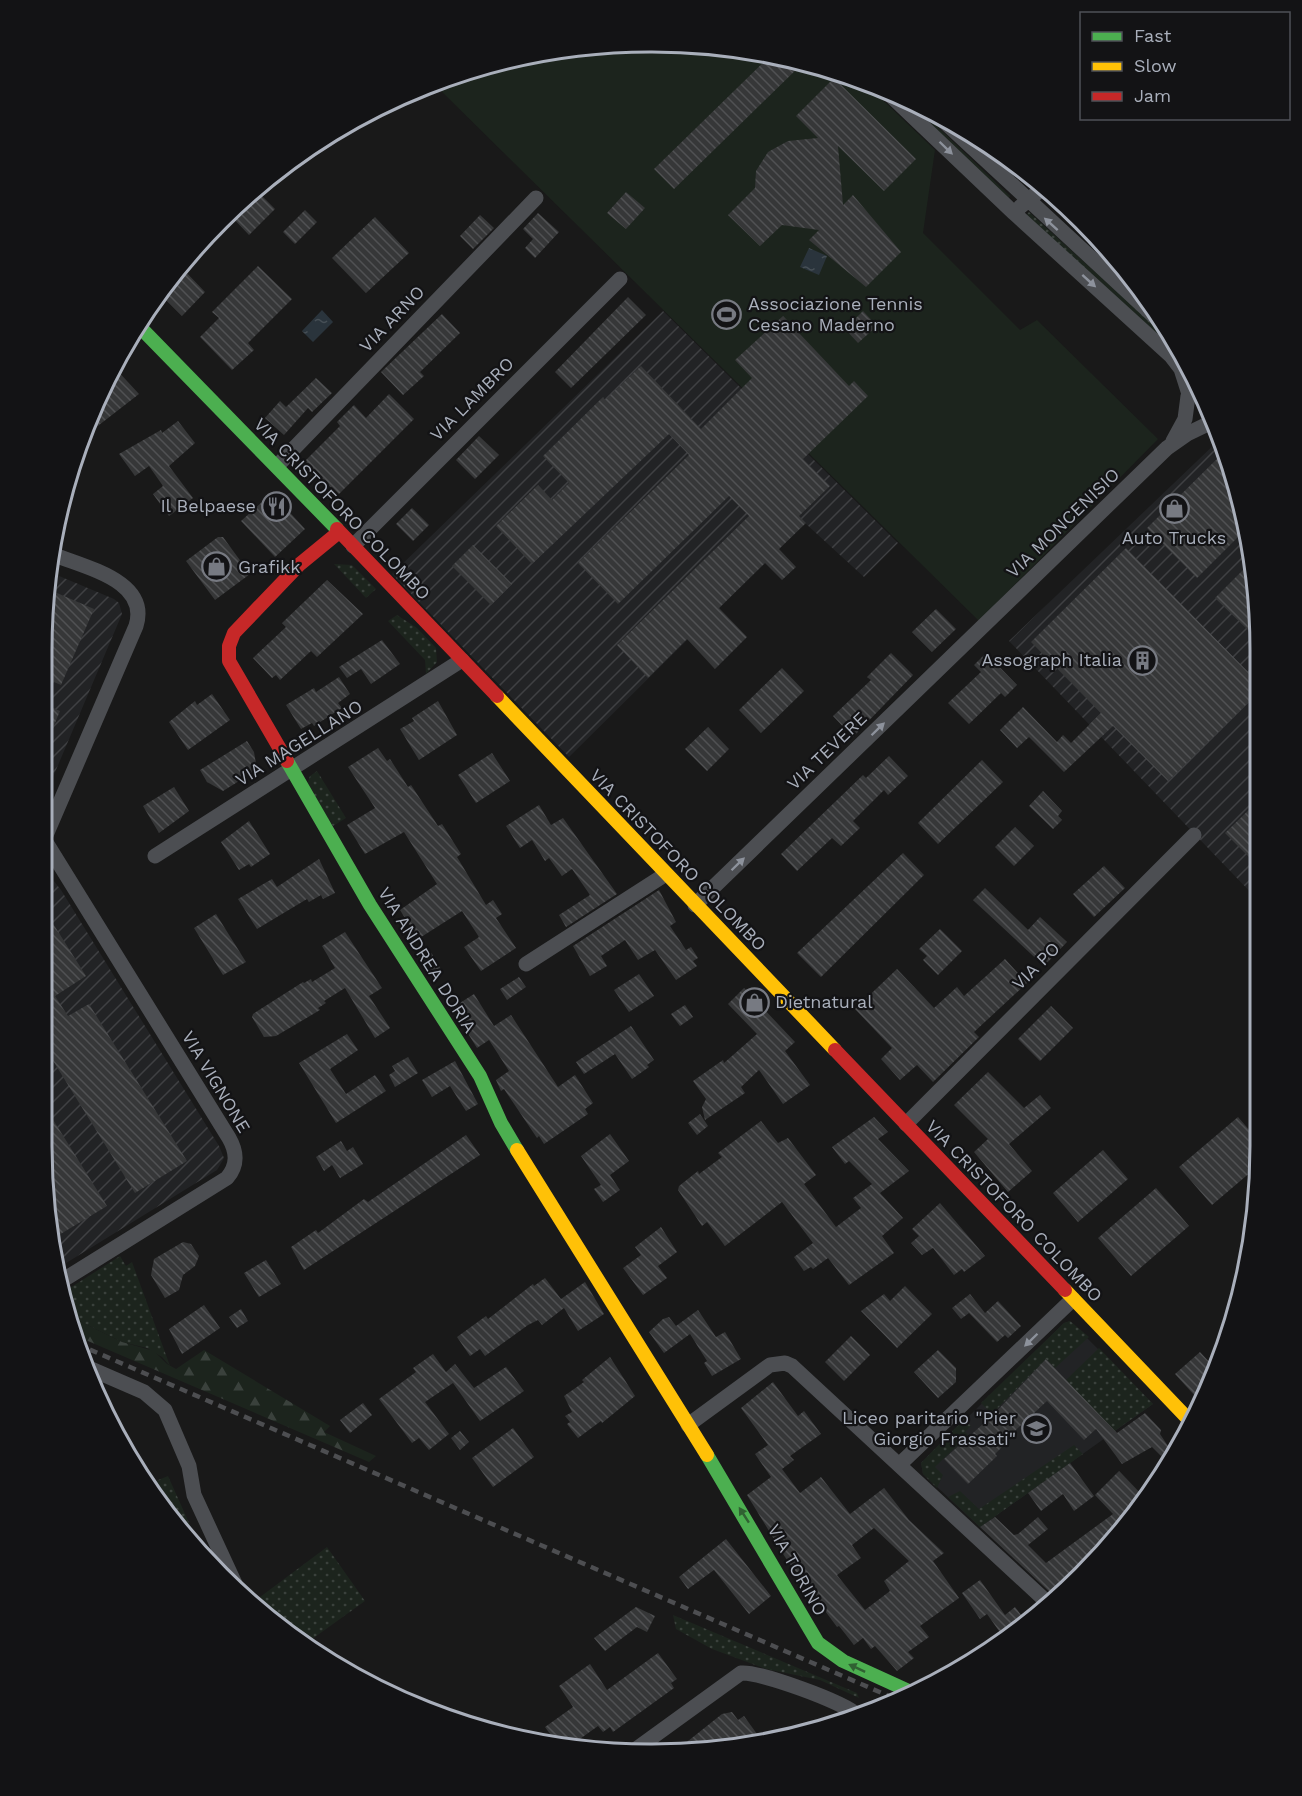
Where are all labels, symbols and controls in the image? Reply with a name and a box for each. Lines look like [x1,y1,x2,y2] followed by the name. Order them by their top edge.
[1080,12,1290,120] legend
[1134,25,1172,46] text: Fast
[1134,55,1177,76] text: Slow
[1134,85,1171,106] text: Jam
[938,141,953,155] one-way arrow
[1045,217,1059,231] one-way arrow
[1081,274,1096,288] one-way arrow
[355,281,428,356] street label: VIA ARNO
[748,293,923,335] place label: Associazione Tennis Cesano Maderno
[711,298,743,330] sports icon: Associazione Tennis Cesano Maderno
[426,353,518,445] street label: VIA LAMBRO
[250,413,435,604] street label: VIA CRISTOFORO COLOMBO
[1002,463,1124,582] street label: VIA MONCENISIO
[261,490,293,522] restaurant icon: Il Belpaese
[1158,493,1190,525] shop icon: Auto Trucks
[160,495,256,516] place label: Il Belpaese
[1122,527,1226,548] place label: Auto Trucks
[201,551,233,583] shop icon: Grafikk
[238,556,301,577] place label: Grafikk
[1127,644,1159,676] building icon: Assograph Italia
[981,649,1122,670] place label: Assograph Italia
[231,695,366,790] street label: VIA MAGELLANO
[782,707,871,794] street label: VIA TEVERE
[871,722,886,736] one-way arrow
[586,764,771,955] street label: VIA CRISTOFORO COLOMBO
[730,857,745,871] one-way arrow
[374,883,481,1037] street label: VIA ANDREA DORIA
[1007,937,1064,994] street label: VIA PO
[738,986,770,1018] shop icon: Dietnatural
[775,991,873,1012] place label: Dietnatural
[178,1027,255,1136] street label: VIA VIGNONE
[922,1115,1107,1306] street label: VIA CRISTOFORO COLOMBO
[1024,1332,1038,1346] one-way arrow
[842,1407,1016,1449] place label: Liceo paritario "Pier Giorgio Frassati"
[1021,1412,1053,1444] school or university icon: Liceo paritario "Pier Giorgio Frassati"
[739,1507,750,1523] one-way arrow
[764,1520,831,1619] street label: VIA TORINO
[849,1664,866,1673] one-way arrow

